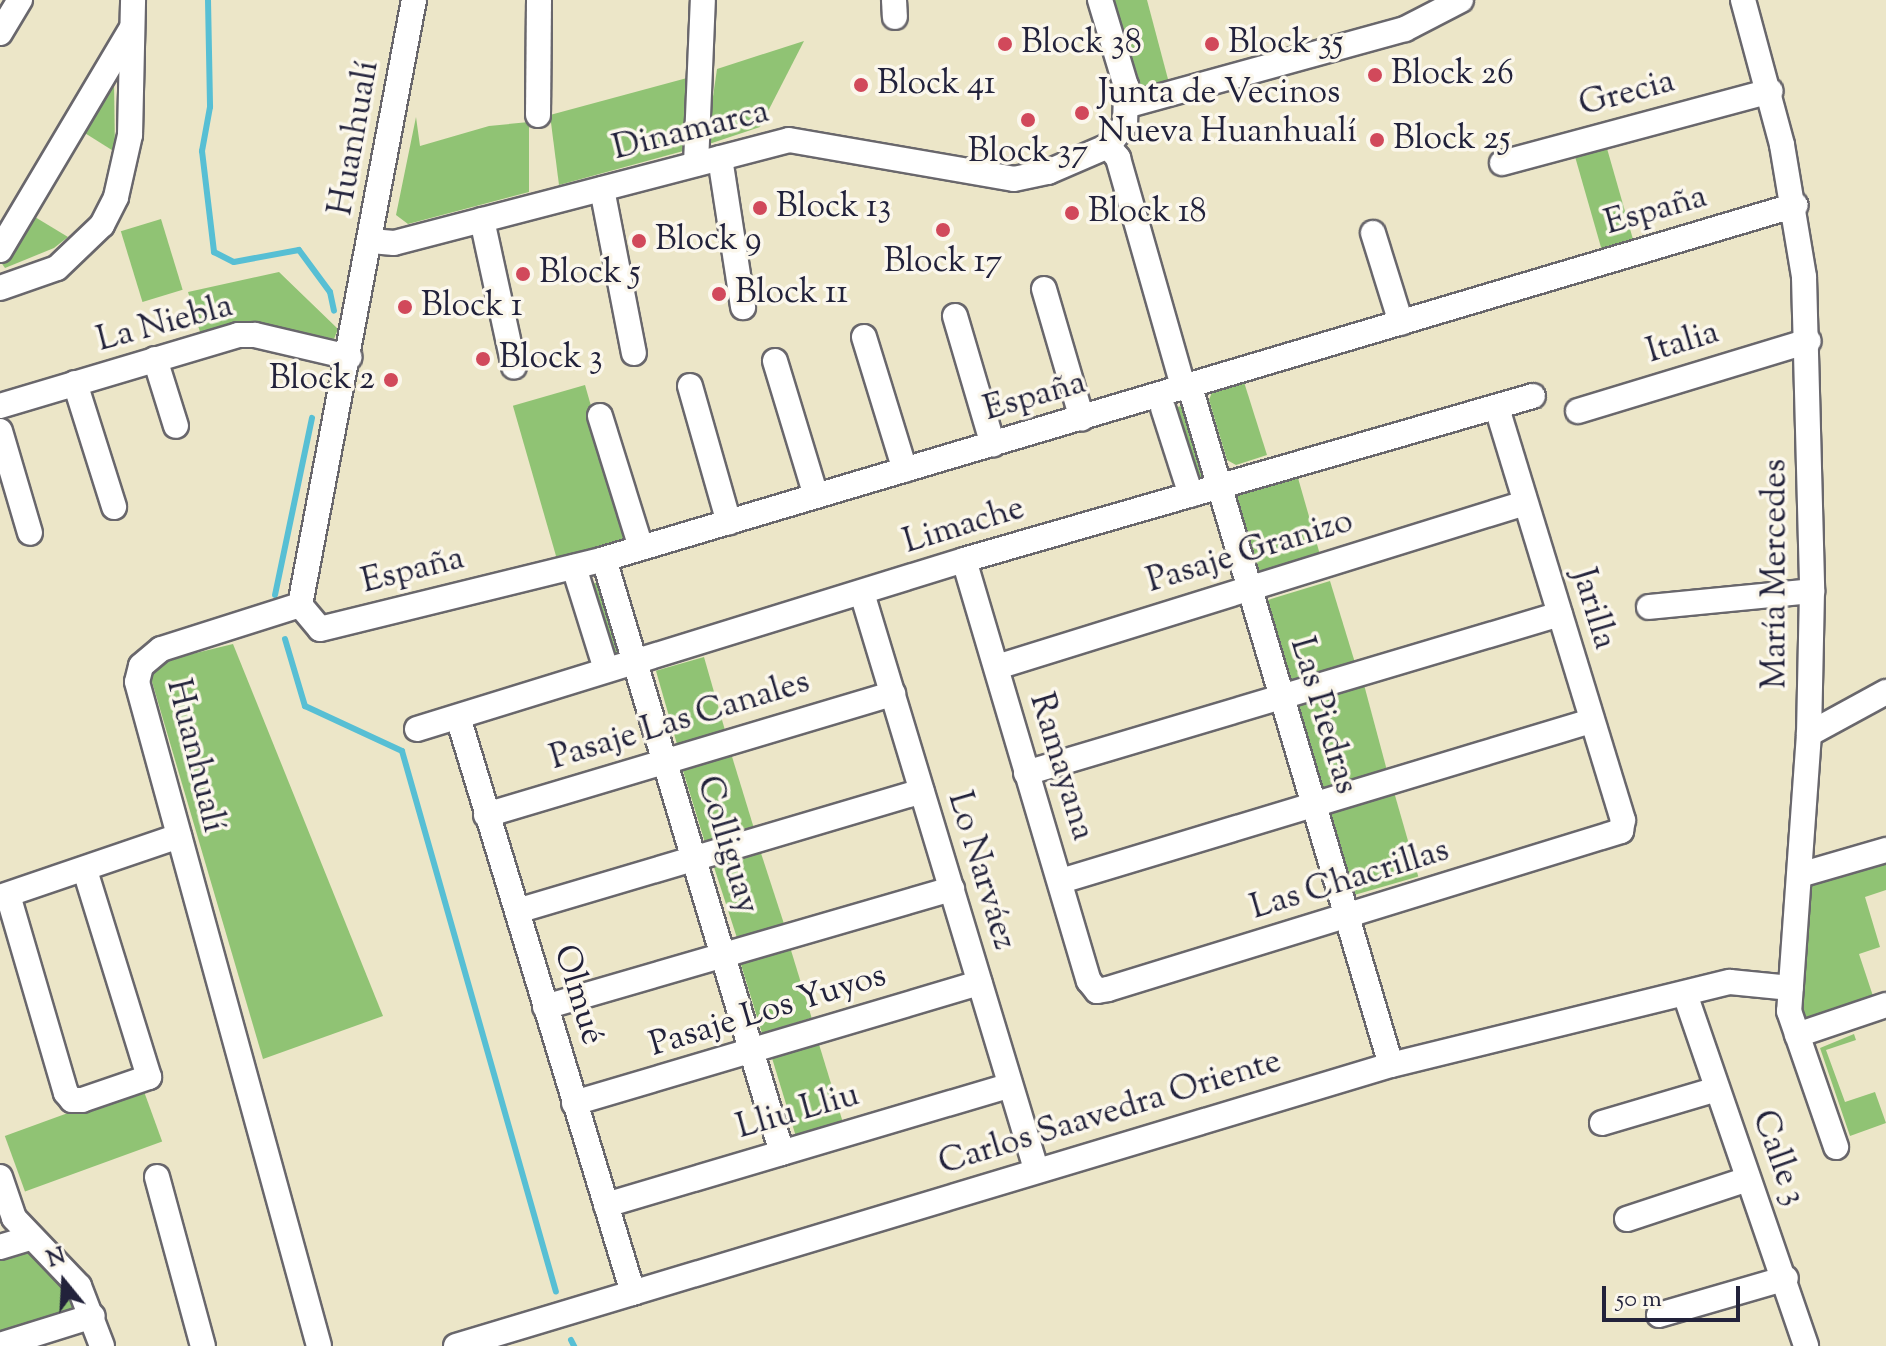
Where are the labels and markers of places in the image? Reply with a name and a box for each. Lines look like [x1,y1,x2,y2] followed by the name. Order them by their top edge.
[1021,24,1142,64] place label: Block 38
[1228,24,1343,64] place label: Block 35
[996,35,1014,53] marker: Block 38
[1203,35,1221,53] marker: Block 35
[1391,55,1514,95] place label: Block 26
[877,65,996,105] place label: Block 41
[1366,66,1384,84] marker: Block 26
[1098,73,1357,152] place label: Junta de Vecinos Nueva Huanhualí
[852,76,870,94] marker: Block 41
[1073,104,1091,122] marker: Junta de Vecinos Nueva Huanhualí
[1019,111,1037,129] marker: Block 37
[1393,120,1511,160] place label: Block 25
[1368,131,1386,149] marker: Block 25
[968,133,1088,173] place label: Block 37
[776,188,891,228] place label: Block 13
[1088,193,1207,233] place label: Block 18
[751,199,769,217] marker: Block 13
[1063,204,1081,222] marker: Block 18
[655,221,761,261] place label: Block 9
[934,221,952,239] marker: Block 17
[630,232,648,250] marker: Block 9
[884,243,1002,283] place label: Block 17
[539,254,641,294] place label: Block 5
[514,265,532,283] marker: Block 5
[735,274,848,314] place label: Block 11
[710,285,728,303] marker: Block 11
[421,287,523,327] place label: Block 1
[396,298,414,316] marker: Block 1
[499,339,603,379] place label: Block 3
[474,350,492,368] marker: Block 3
[269,360,375,400] place label: Block 2
[382,371,400,389] marker: Block 2

